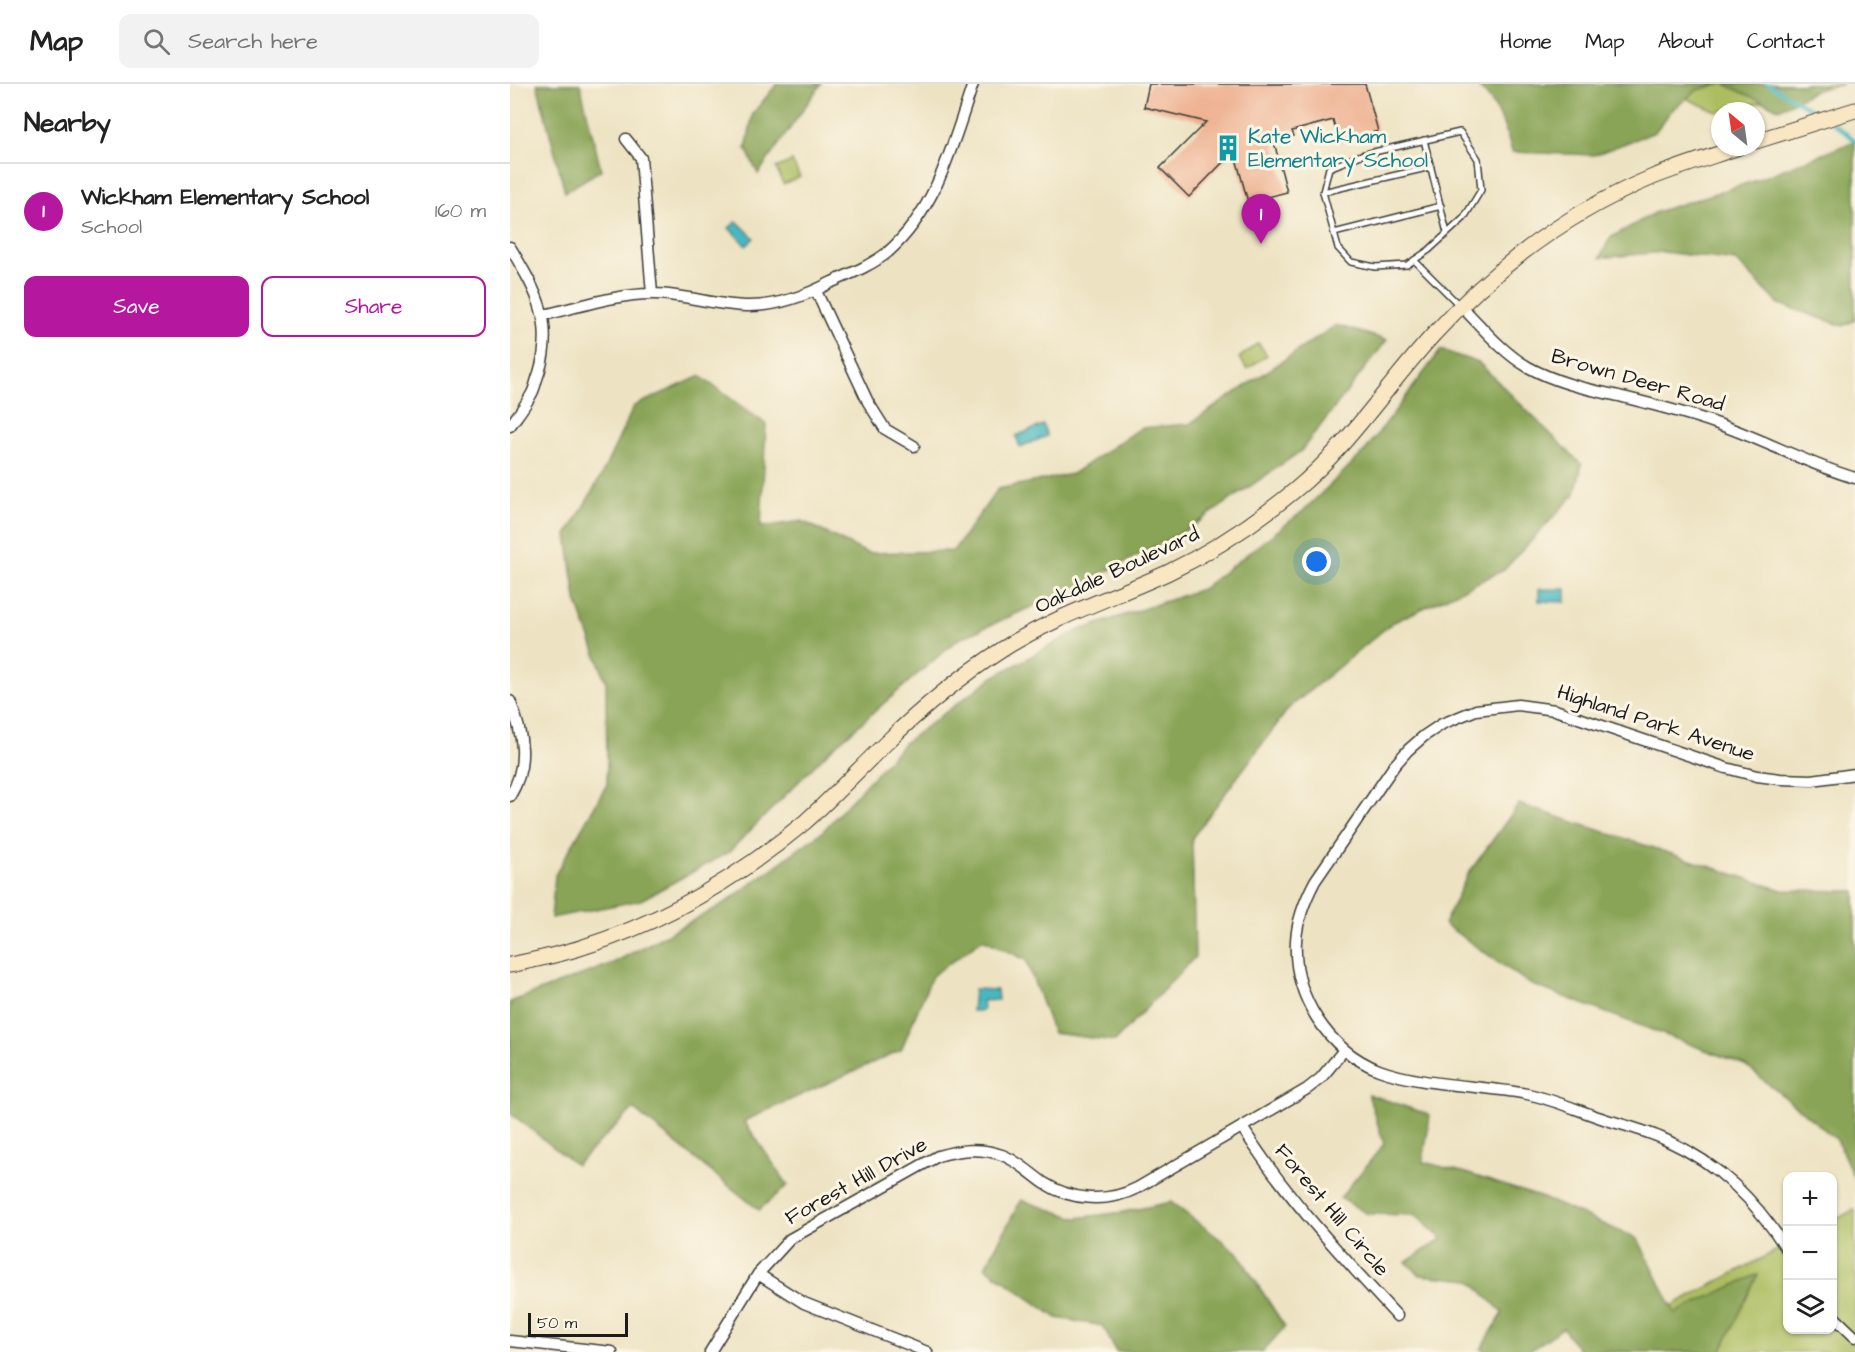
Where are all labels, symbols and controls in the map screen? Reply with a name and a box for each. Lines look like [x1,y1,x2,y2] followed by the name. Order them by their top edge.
[119,14,539,68] search box
[30,22,83,61] text: Map
[140,25,173,58] icon: search
[188,26,318,57] text: Search here
[1500,27,1552,56] text: Home
[1585,27,1625,56] text: Map
[1658,27,1714,56] text: About
[1747,27,1825,56] text: Contact
[1711,102,1765,156] north arrow
[24,105,111,141] text: Nearby
[1248,122,1428,177] place label: Kate Wickham Elementary School
[1213,133,1243,163] building icon: Kate Wickham Elementary School
[81,182,369,213] text: Wickham Elementary School
[1242,194,1281,244] pin: 1
[42,197,45,225] text: 1
[435,197,486,225] text: 160 m
[81,213,142,241] text: School
[24,276,249,337] button: Save
[261,276,486,337] button: Share
[1548,341,1728,419] street label: Brown Deer Road
[1030,519,1204,621] street label: Oakdale Boulevard
[1302,547,1331,576] your location
[1553,677,1758,771] street label: Highland Park Avenue
[780,1130,932,1232] street label: Forest Hill Drive
[1268,1137,1396,1283] street label: Forest Hill Circle
[1783,1172,1837,1334] map controls
[1783,1172,1837,1226] button: +
[1783,1226,1837,1280] button: −
[1783,1280,1837,1334] button: layers
[528,1310,628,1338] scale bar
[537,1312,577,1334] text: 50 m

